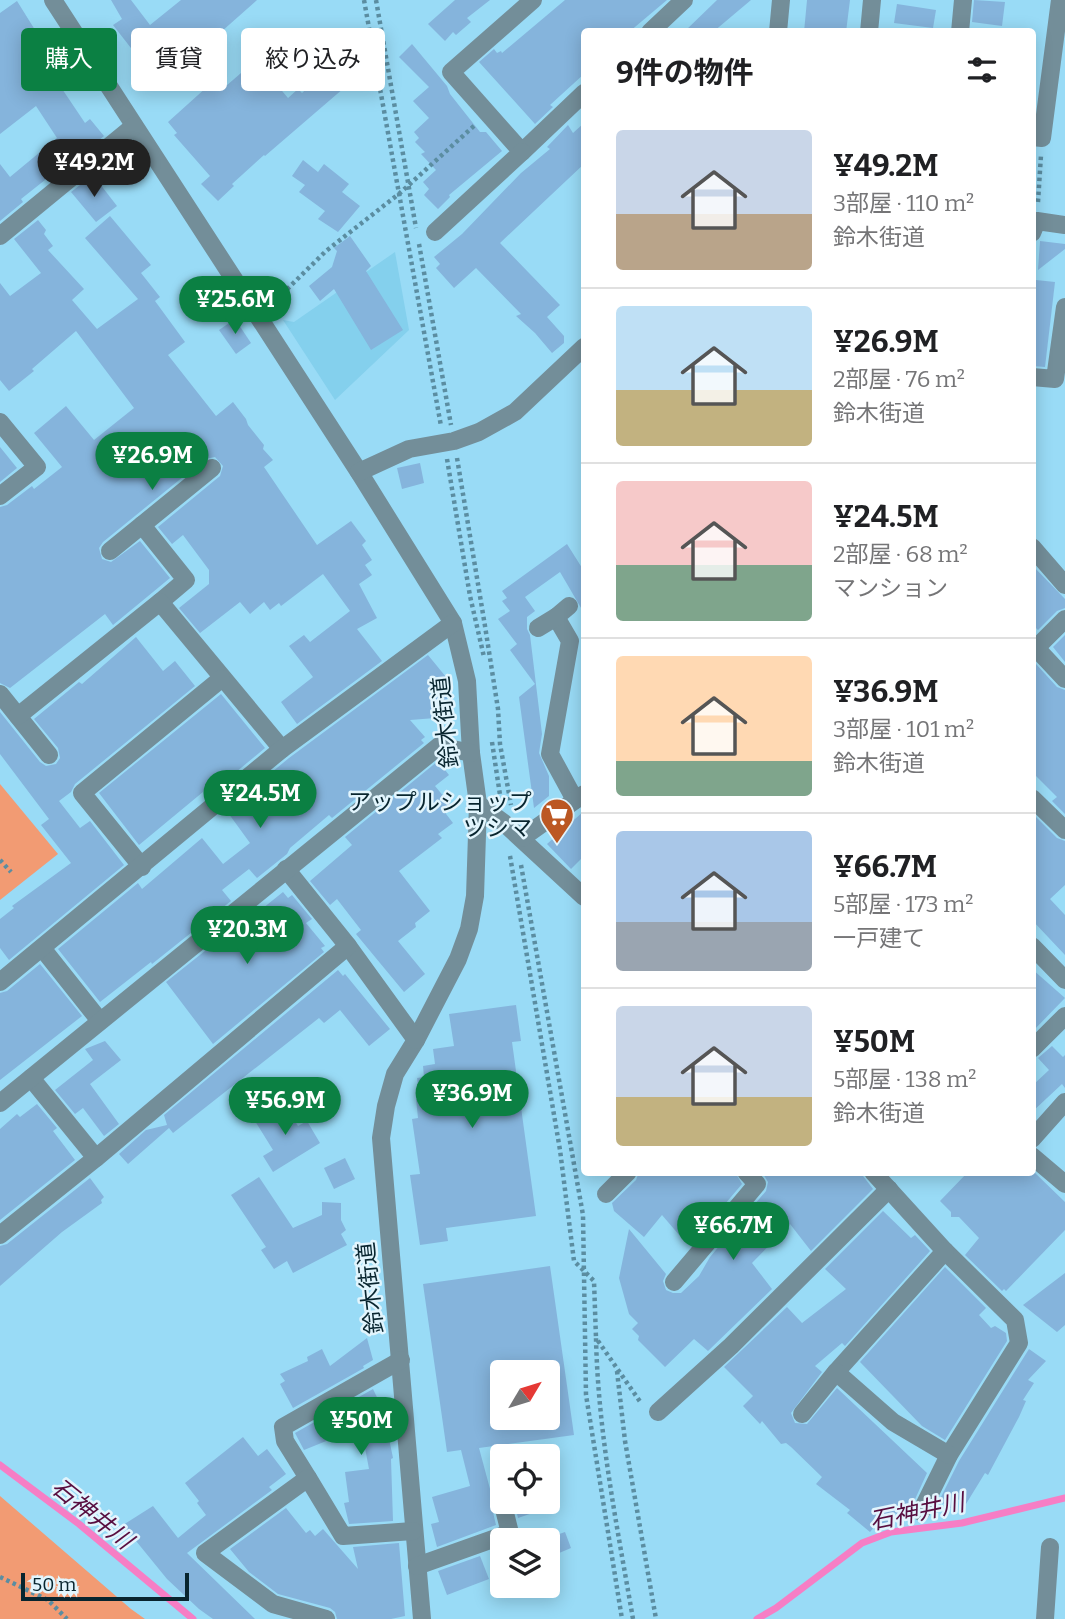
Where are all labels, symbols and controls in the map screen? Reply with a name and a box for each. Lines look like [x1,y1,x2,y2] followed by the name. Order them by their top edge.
[21,28,117,91] chip: 購入
[131,28,227,91] chip: 賃貸
[241,28,385,91] chip: 絞り込み
[963,51,1001,89] icon: filters
[616,55,754,91] text: 9件の物件
[37,140,151,199] pin: ¥49.2M
[54,148,134,176] text: ¥49.2M
[833,148,938,184] text: ¥49.2M
[672,158,756,242] icon: home
[833,189,974,217] text: 3部屋 · 110 m²
[833,223,925,251] text: 鈴木街道
[178,276,292,336] pin: ¥25.6M
[195,285,275,313] text: ¥25.6M
[833,324,939,360] text: ¥26.9M
[672,334,756,418] icon: home
[833,365,965,393] text: 2部屋 · 76 m²
[833,399,925,427] text: 鈴木街道
[95,433,209,492] pin: ¥26.9M
[111,441,193,469] text: ¥26.9M
[833,499,939,535] text: ¥24.5M
[672,509,756,593] icon: home
[833,540,968,568] text: 2部屋 · 68 m²
[833,574,948,602] text: マンション
[833,674,938,710] text: ¥36.9M
[426,675,464,769] street label: 鈴木街道
[672,684,756,768] icon: home
[833,715,974,743] text: 3部屋 · 101 m²
[833,749,925,777] text: 鈴木街道
[203,770,317,830] pin: ¥24.5M
[220,779,300,807] text: ¥24.5M
[348,788,532,842] place label: アップルショップ ツシマ
[538,796,576,845] supermarket icon: アップルショップ ツシマ
[833,849,937,885] text: ¥66.7M
[672,859,756,943] icon: home
[833,890,973,918] text: 5部屋 · 173 m²
[190,906,304,966] pin: ¥20.3M
[207,915,287,943] text: ¥20.3M
[833,924,925,952] text: 一戸建て
[833,1024,915,1060] text: ¥50M
[672,1034,756,1118] icon: home
[833,1065,976,1093] text: 5部屋 · 138 m²
[415,1070,529,1130] pin: ¥36.9M
[228,1078,342,1137] pin: ¥56.9M
[432,1079,512,1107] text: ¥36.9M
[245,1086,325,1114] text: ¥56.9M
[833,1099,925,1127] text: 鈴木街道
[676,1202,790,1262] pin: ¥66.7M
[693,1211,773,1239] text: ¥66.7M
[351,1241,389,1335] street label: 鈴木街道
[490,1360,560,1430] north arrow
[490,1360,560,1598] map controls
[320,1398,402,1457] pin: ¥50M
[330,1406,392,1434] text: ¥50M
[490,1444,560,1514] button: locate
[46,1473,140,1557] water label: 石神井川
[867,1488,970,1536] water label: 石神井川
[490,1528,560,1598] button: layers
[21,1570,189,1602] scale bar
[32,1573,76,1596] text: 50 m

